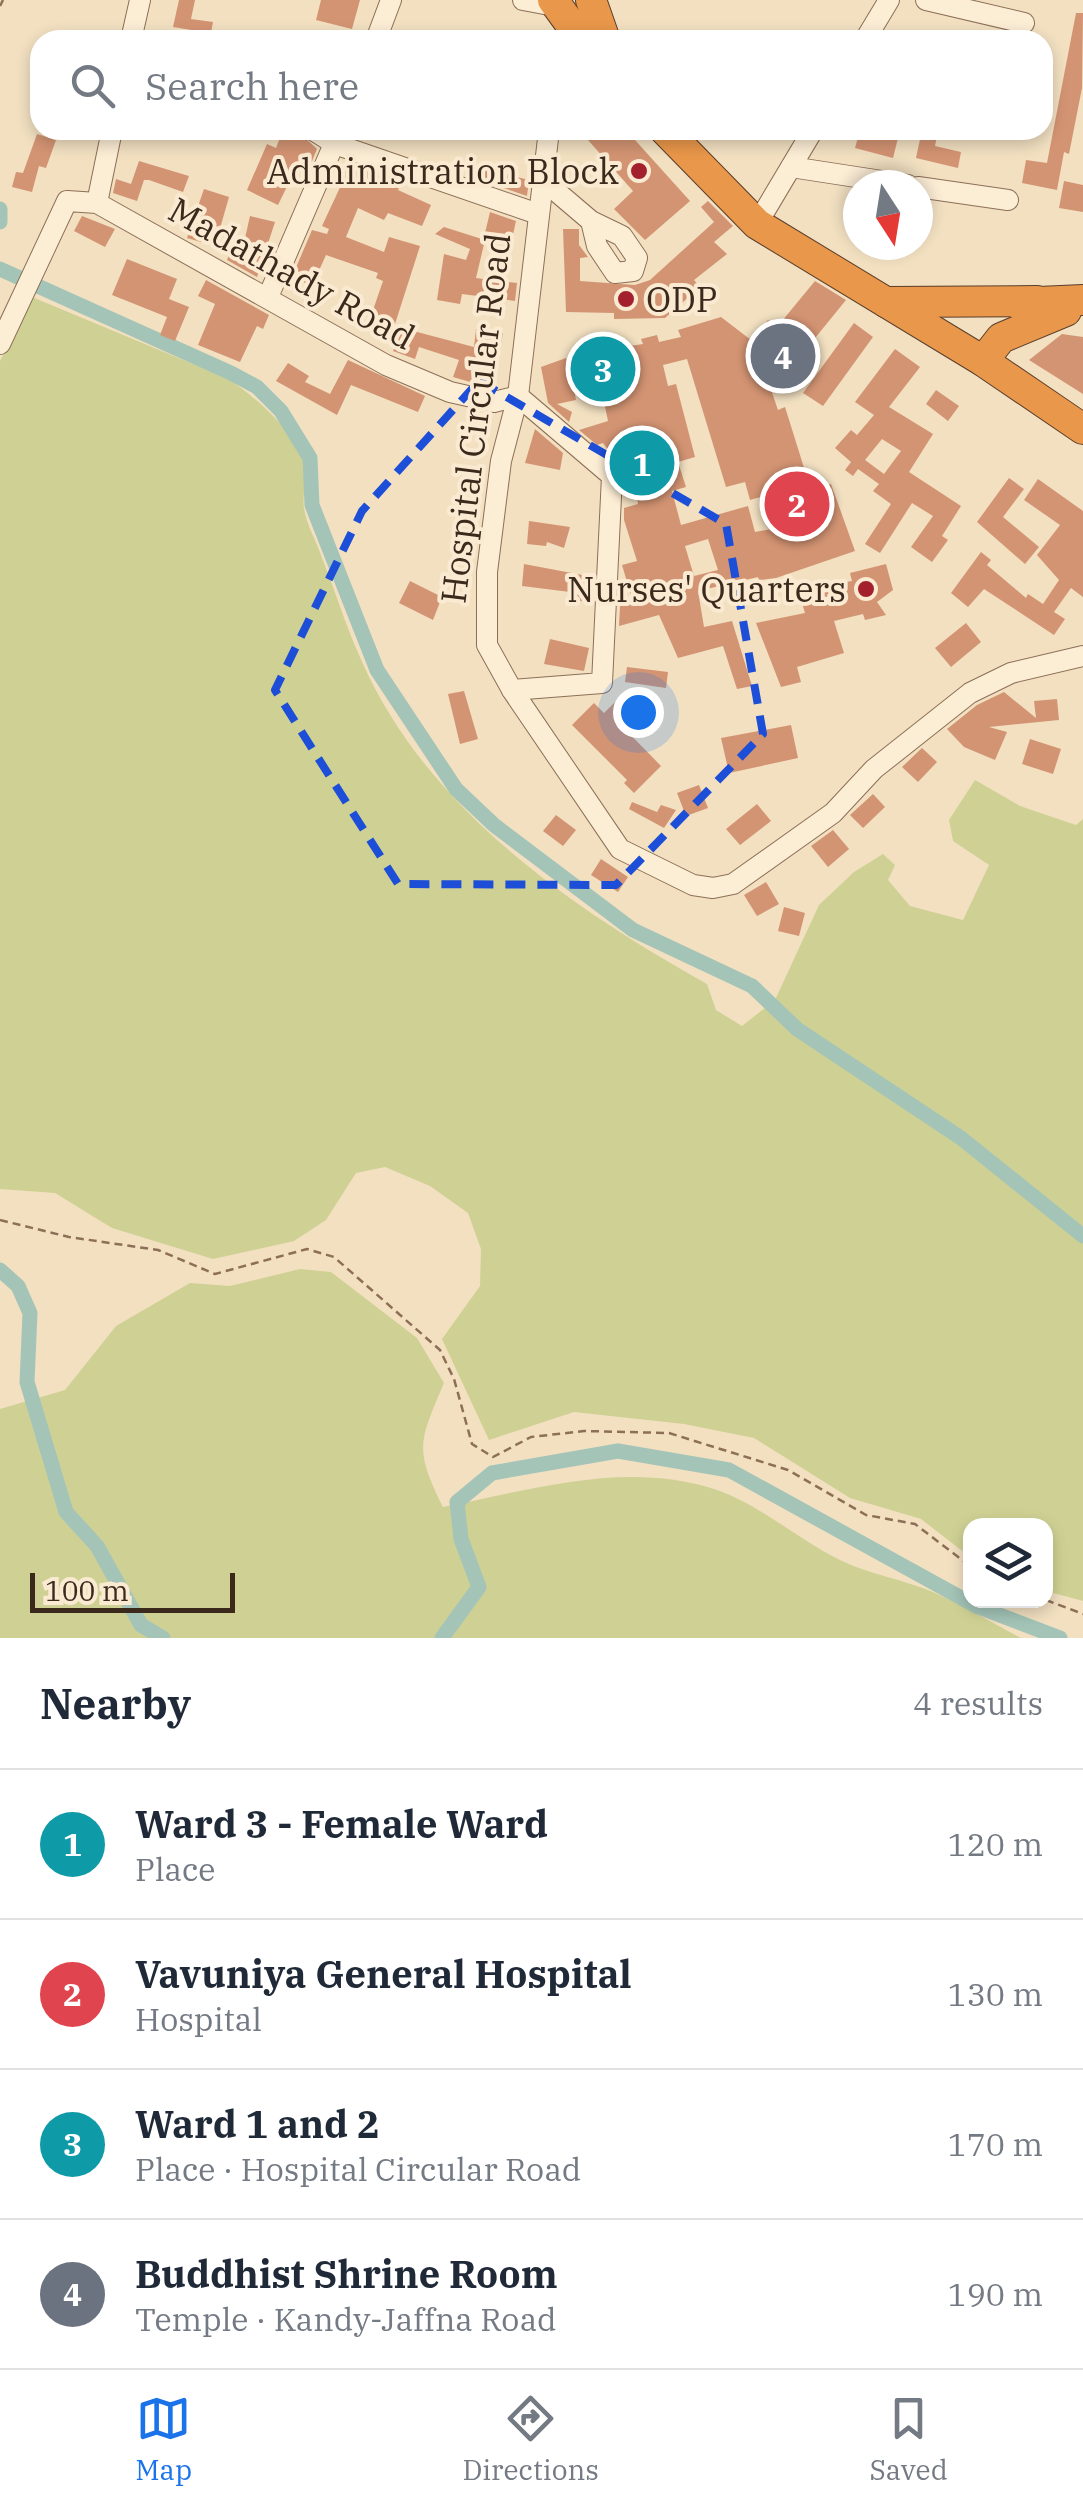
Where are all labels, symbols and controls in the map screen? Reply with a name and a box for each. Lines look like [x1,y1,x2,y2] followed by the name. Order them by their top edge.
[30,30,1053,140] search box
[65,58,120,113] icon: search
[145,61,359,110] text: Search here
[267,148,620,194] place label: Administration Block
[628,160,650,182] marker: Administration Block
[843,170,933,260] north arrow
[161,186,423,360] street label: Madathady Road
[429,230,521,606] street label: Hospital Circular Road
[646,276,718,322] place label: ODP
[615,288,637,310] marker: ODP
[750,318,816,394] pin: 4
[570,332,636,406] pin: 3
[610,426,674,500] pin: 1
[764,466,830,542] pin: 2
[567,566,846,612] place label: Nurses' Quarters
[855,578,877,600] marker: Nurses' Quarters
[613,687,664,738] your location
[963,1518,1053,1608] map controls
[963,1518,1053,1608] button: layers
[30,1568,235,1612] scale bar
[45,1572,129,1609] text: 100 m
[40,1676,191,1731] text: Nearby
[913,1682,1043,1724] text: 4 results
[135,1799,548,1848] text: Ward 3 - Female Ward
[63,1823,82,1865] text: 1
[947,1823,1043,1865] text: 120 m
[135,1848,215,1890] text: Place
[135,1949,632,1998] text: Vavuniya General Hospital
[63,1973,82,2015] text: 2
[947,1973,1043,2015] text: 130 m
[135,1998,262,2040] text: Hospital
[135,2099,380,2148] text: Ward 1 and 2
[63,2123,82,2165] text: 3
[947,2123,1043,2165] text: 170 m
[135,2148,581,2190] text: Place · Hospital Circular Road
[135,2249,558,2298] text: Buddhist Shrine Room
[63,2273,82,2315] text: 4
[947,2273,1043,2315] text: 190 m
[135,2298,557,2340] text: Temple · Kandy-Jaffna Road
[135,2391,192,2488] tab: Map
[462,2391,599,2488] tab: Directions
[869,2391,948,2488] tab: Saved

